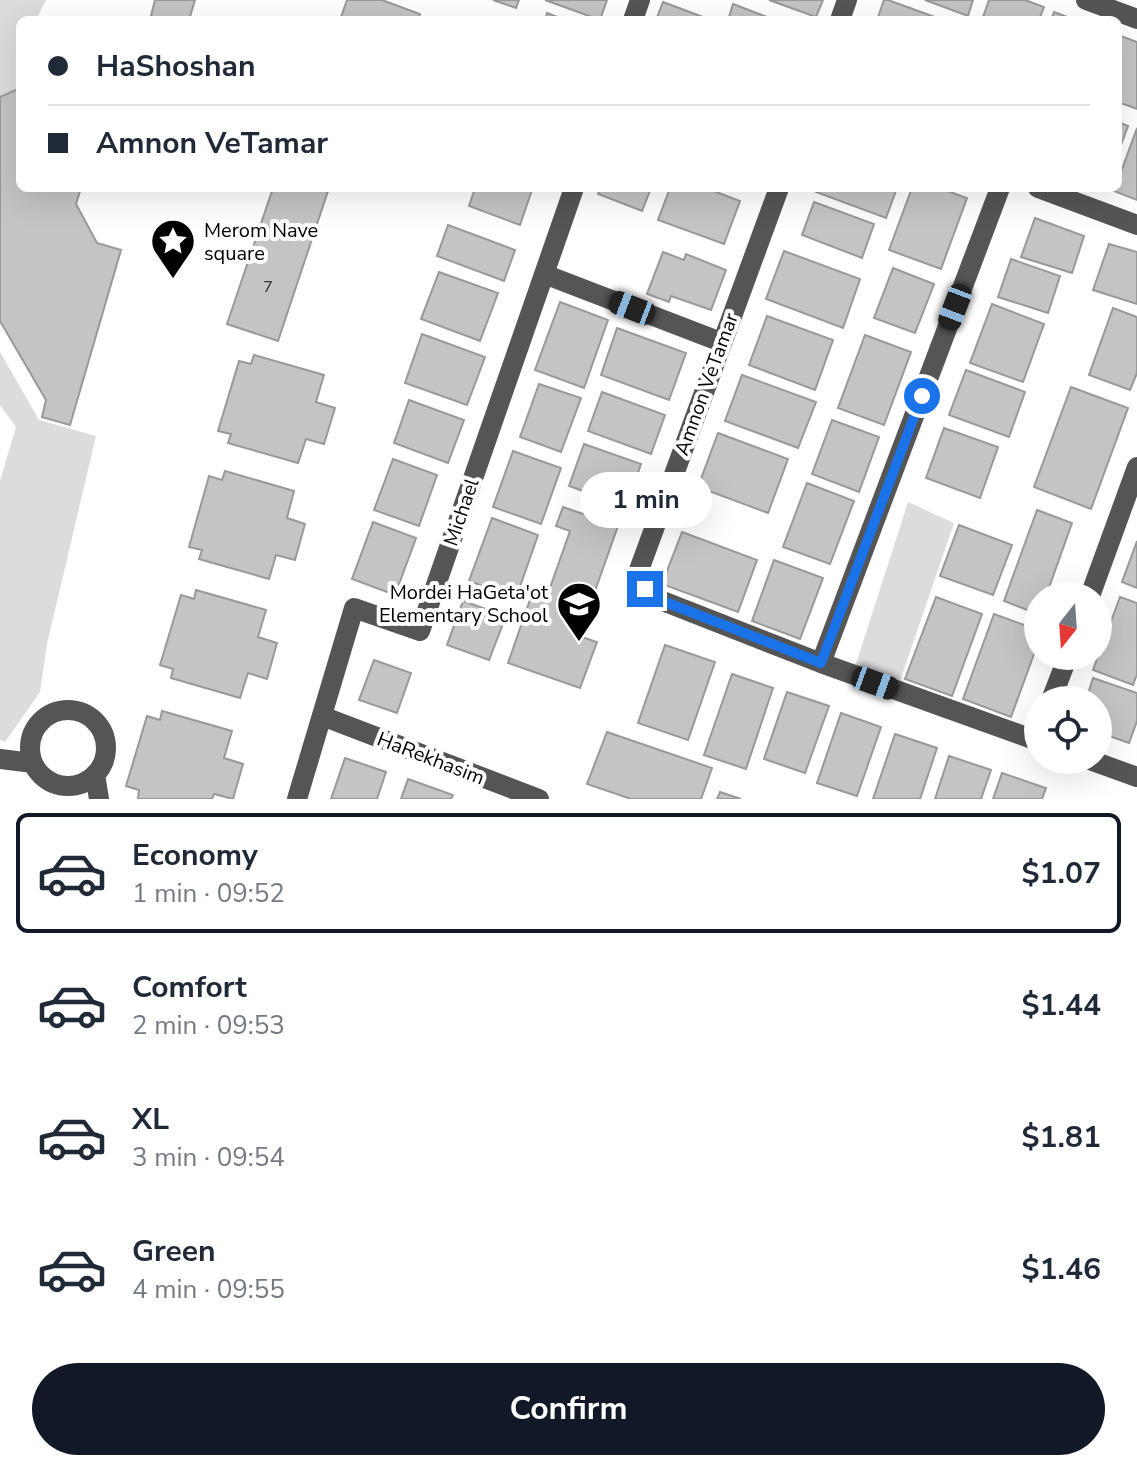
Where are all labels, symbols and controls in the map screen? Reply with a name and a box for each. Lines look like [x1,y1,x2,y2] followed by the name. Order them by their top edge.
[96,46,256,87] text: HaShoshan
[96,123,328,164] text: Amnon VeTamar
[149,217,197,280] place icon: Merom Nave square
[204,217,318,267] place label: Merom Nave square
[263,276,273,298] house number: 7
[935,280,975,334] car
[605,288,659,328] car
[668,309,745,459] street label: Amnon VeTamar
[904,378,940,414] route start
[579,473,711,529] callout: 1 min
[437,475,486,549] street label: Michael
[612,482,680,517] text: 1 min
[627,571,663,607] route end
[379,579,549,629] place label: Mordei HaGeta'ot Elementary School
[555,580,603,643] school or university icon: Mordei HaGeta'ot Elementary School
[1024,582,1112,670] north arrow
[1024,582,1112,774] map controls
[848,664,902,702] car
[1024,686,1112,774] button: locate
[373,726,488,791] street label: HaRekhasim
[132,835,258,876] text: Economy
[36,837,108,909] icon: car
[1022,853,1101,894] text: $1.07
[132,876,285,911] text: 1 min · 09:52
[132,967,247,1008] text: Comfort
[36,969,108,1041] icon: car
[1022,985,1101,1026] text: $1.44
[132,1008,285,1043] text: 2 min · 09:53
[132,1099,169,1140] text: XL
[36,1101,108,1173] icon: car
[1022,1117,1101,1158] text: $1.81
[132,1140,285,1175] text: 3 min · 09:54
[132,1231,216,1272] text: Green
[36,1233,108,1305] icon: car
[1022,1249,1101,1290] text: $1.46
[132,1272,285,1307] text: 4 min · 09:55
[32,1363,1105,1455] button: Confirm

